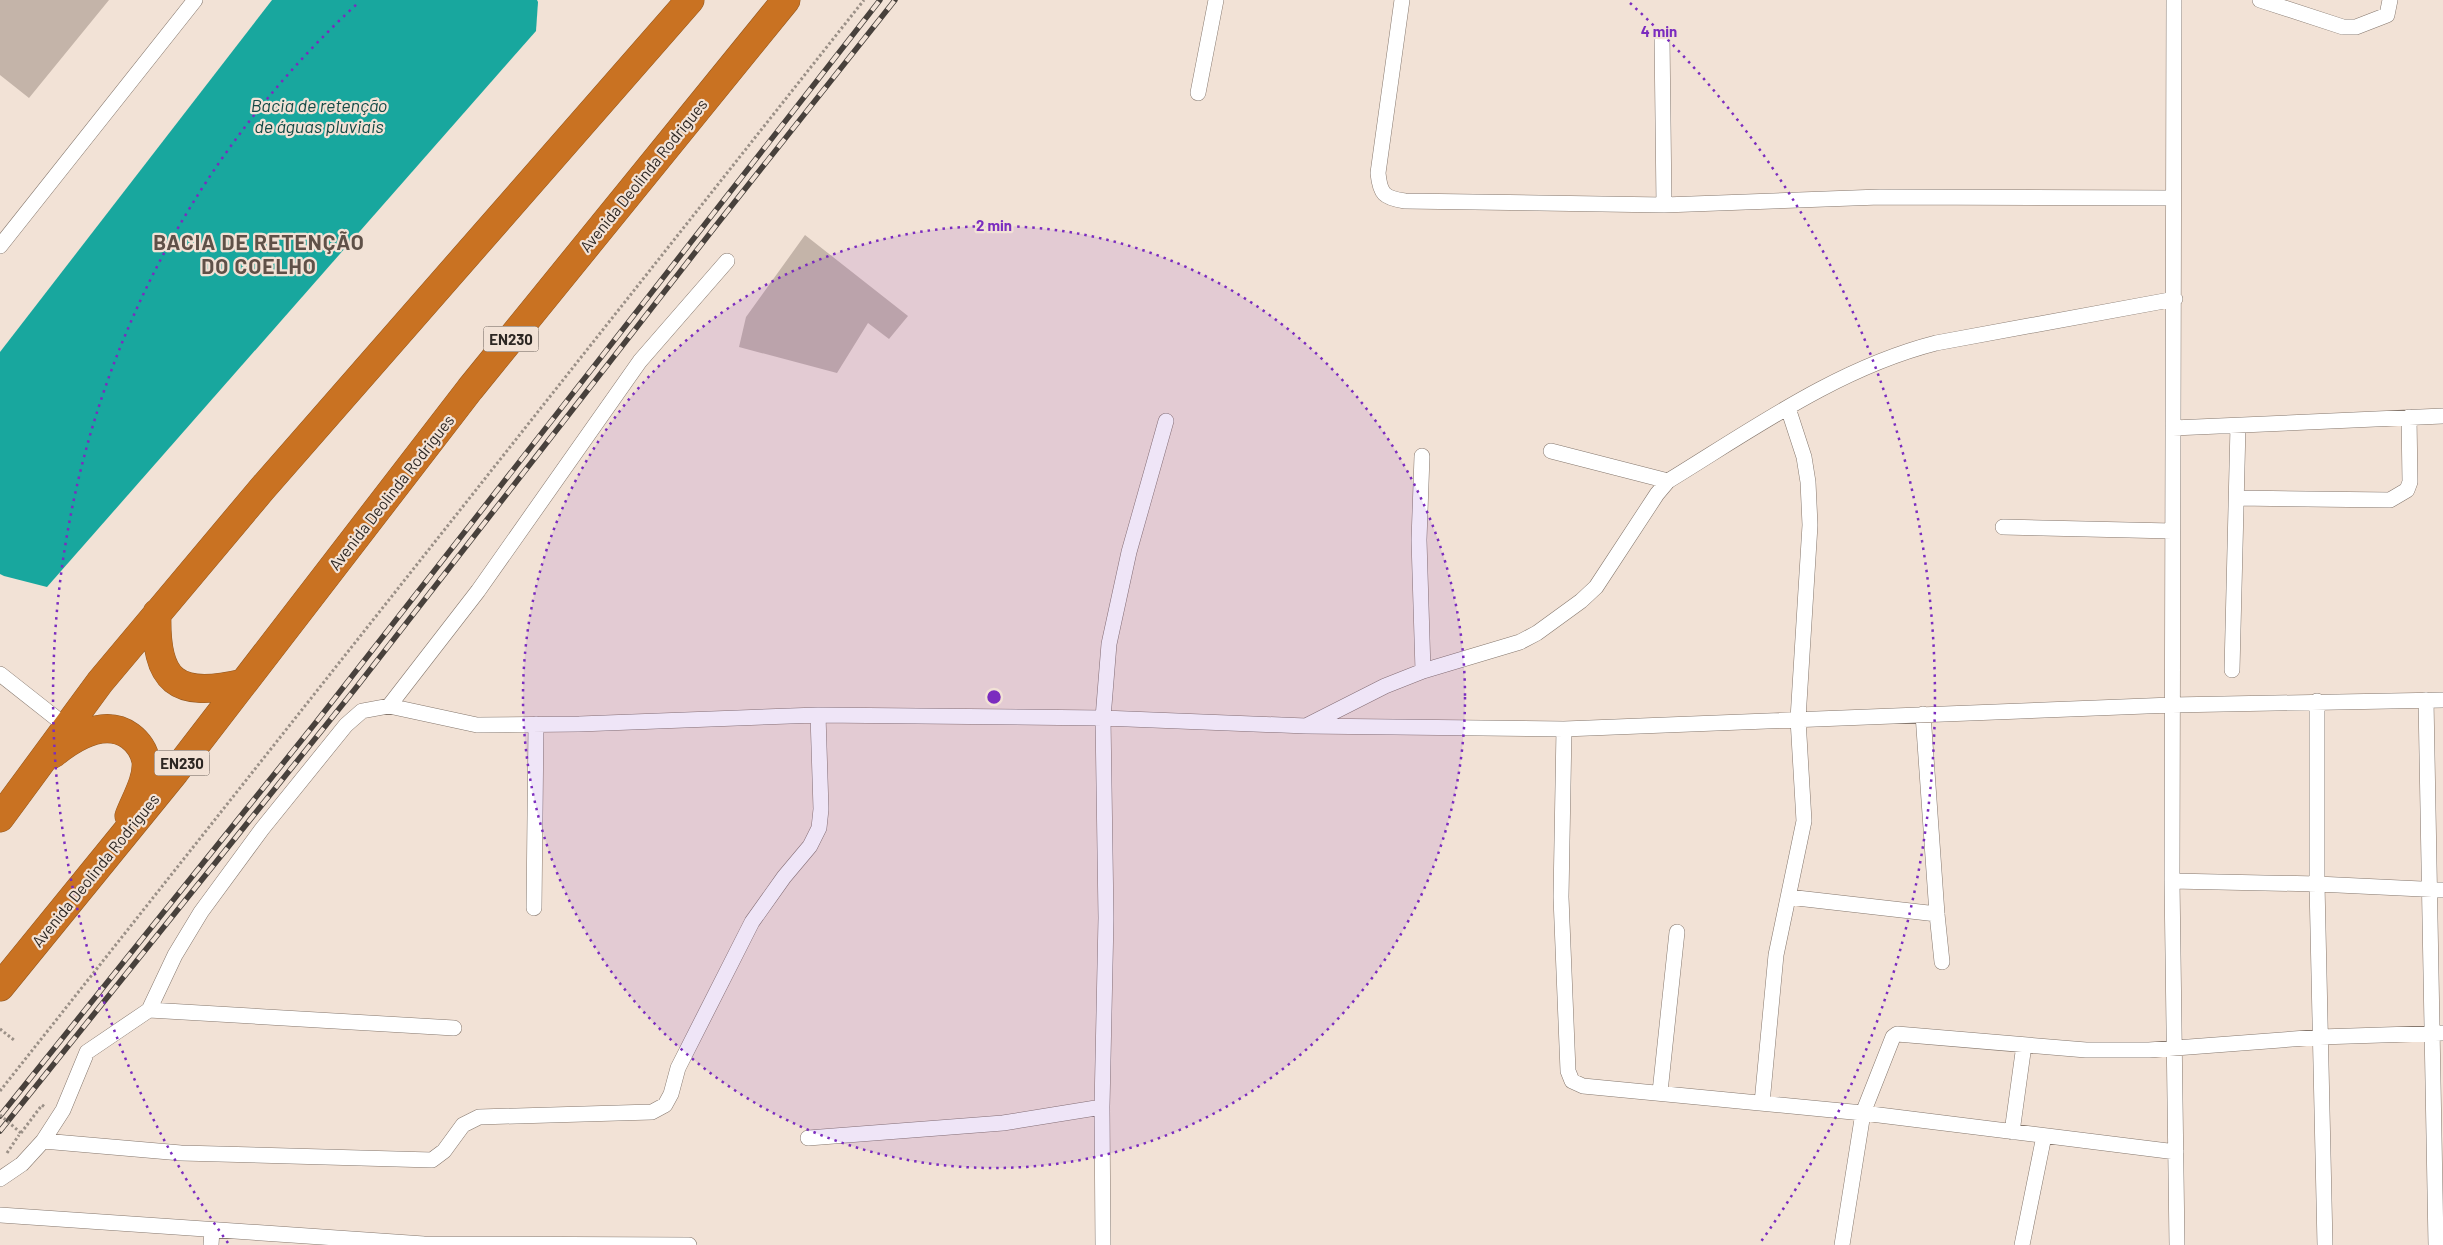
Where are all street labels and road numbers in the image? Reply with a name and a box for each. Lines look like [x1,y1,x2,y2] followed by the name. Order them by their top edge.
[575,95,711,255] street label: Avenida Deolinda Rodrigues
[484,326,538,352] road number: EN230
[324,411,458,573] street label: Avenida Deolinda Rodrigues
[154,750,210,776] road number: EN230
[27,790,163,950] street label: Avenida Deolinda Rodrigues

